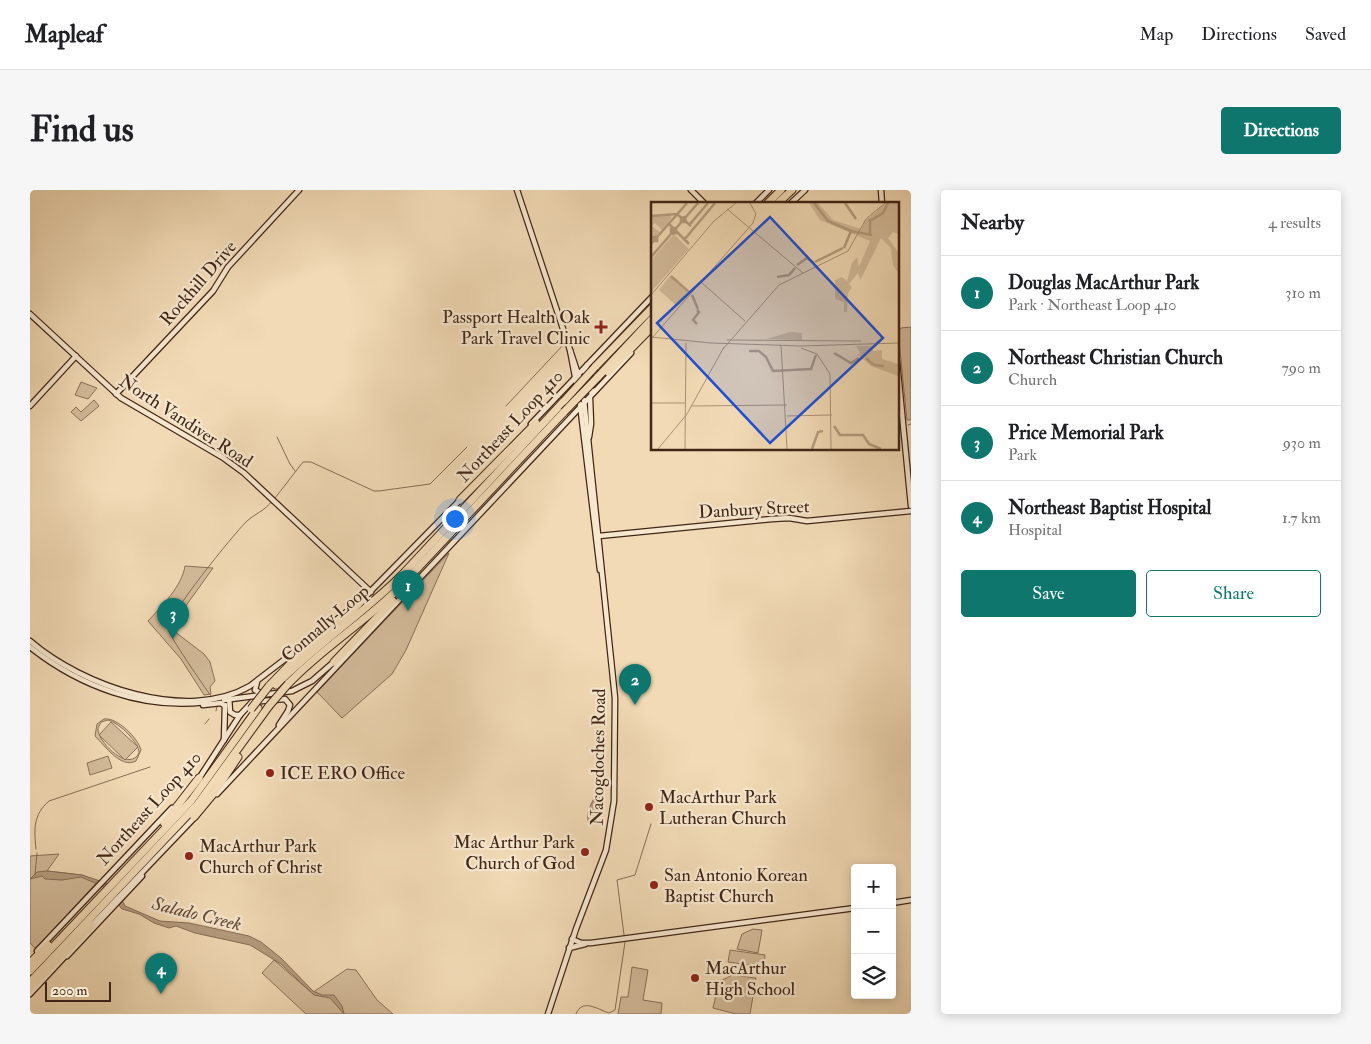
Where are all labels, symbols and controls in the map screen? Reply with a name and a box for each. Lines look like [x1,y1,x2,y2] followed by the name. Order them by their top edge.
[25,19,104,50] text: Mapleaf
[1140,23,1173,46] text: Map
[1201,23,1277,46] text: Directions
[1305,23,1346,46] text: Saved
[1221,107,1341,154] button: Directions
[30,108,134,152] text: Find us
[651,202,898,450] inset map
[961,209,1024,236] text: Nearby
[1268,213,1321,233] text: 4 results
[155,236,242,331] street label: Rockhill Drive
[1008,271,1199,295] text: Douglas MacArthur Park
[974,283,980,303] text: 1
[1285,283,1321,303] text: 310 m
[1008,295,1176,315] text: Park · Northeast Loop 410
[442,306,590,350] place label: Passport Health Oak Park Travel Clinic
[594,320,608,334] marker: Passport Health Oak Park Travel Clinic
[1008,346,1223,370] text: Northeast Christian Church
[973,358,981,378] text: 2
[1281,358,1321,378] text: 790 m
[452,365,568,487] street label: Northeast Loop 410
[115,370,257,473] street label: North Vandiver Road
[1008,370,1057,390] text: Church
[1008,421,1164,445] text: Price Memorial Park
[974,433,980,453] text: 3
[1283,433,1321,453] text: 930 m
[1008,445,1037,465] text: Park
[698,495,810,524] street label: Danbury Street
[1008,496,1211,520] text: Northeast Baptist Hospital
[442,506,468,532] your location
[973,508,981,528] text: 4
[1282,508,1321,528] text: 1.7 km
[1008,520,1062,540] text: Hospital
[392,570,424,611] pin: 1
[961,570,1136,617] button: Save
[1146,570,1321,617] button: Share
[276,580,374,667] street label: Connally Loop
[157,598,189,639] pin: 3
[619,664,651,705] pin: 2
[586,688,611,826] street label: Nacogdoches Road
[92,747,207,870] street label: Northeast Loop 410
[280,762,405,785] place label: ICE ERO Office
[264,767,276,779] marker: ICE ERO Office
[659,786,787,830] place label: MacArthur Park Lutheran Church
[643,801,655,813] marker: MacArthur Park Lutheran Church
[453,831,575,875] place label: Mac Arthur Park Church of God
[199,835,323,879] place label: MacArthur Park Church of Christ
[579,846,591,858] marker: Mac Arthur Park Church of God
[183,850,195,862] marker: MacArthur Park Church of Christ
[664,864,808,908] place label: San Antonio Korean Baptist Church
[851,864,896,999] map controls
[851,864,896,909] button: +
[648,879,660,891] marker: San Antonio Korean Baptist Church
[149,891,244,937] water label: Salado Creek
[851,909,896,954] button: −
[145,953,177,994] pin: 4
[851,954,896,999] button: layers
[705,957,796,1001] place label: MacArthur High School
[689,972,701,984] marker: MacArthur High School
[45,979,111,1002] scale bar
[52,982,87,999] text: 200 m

